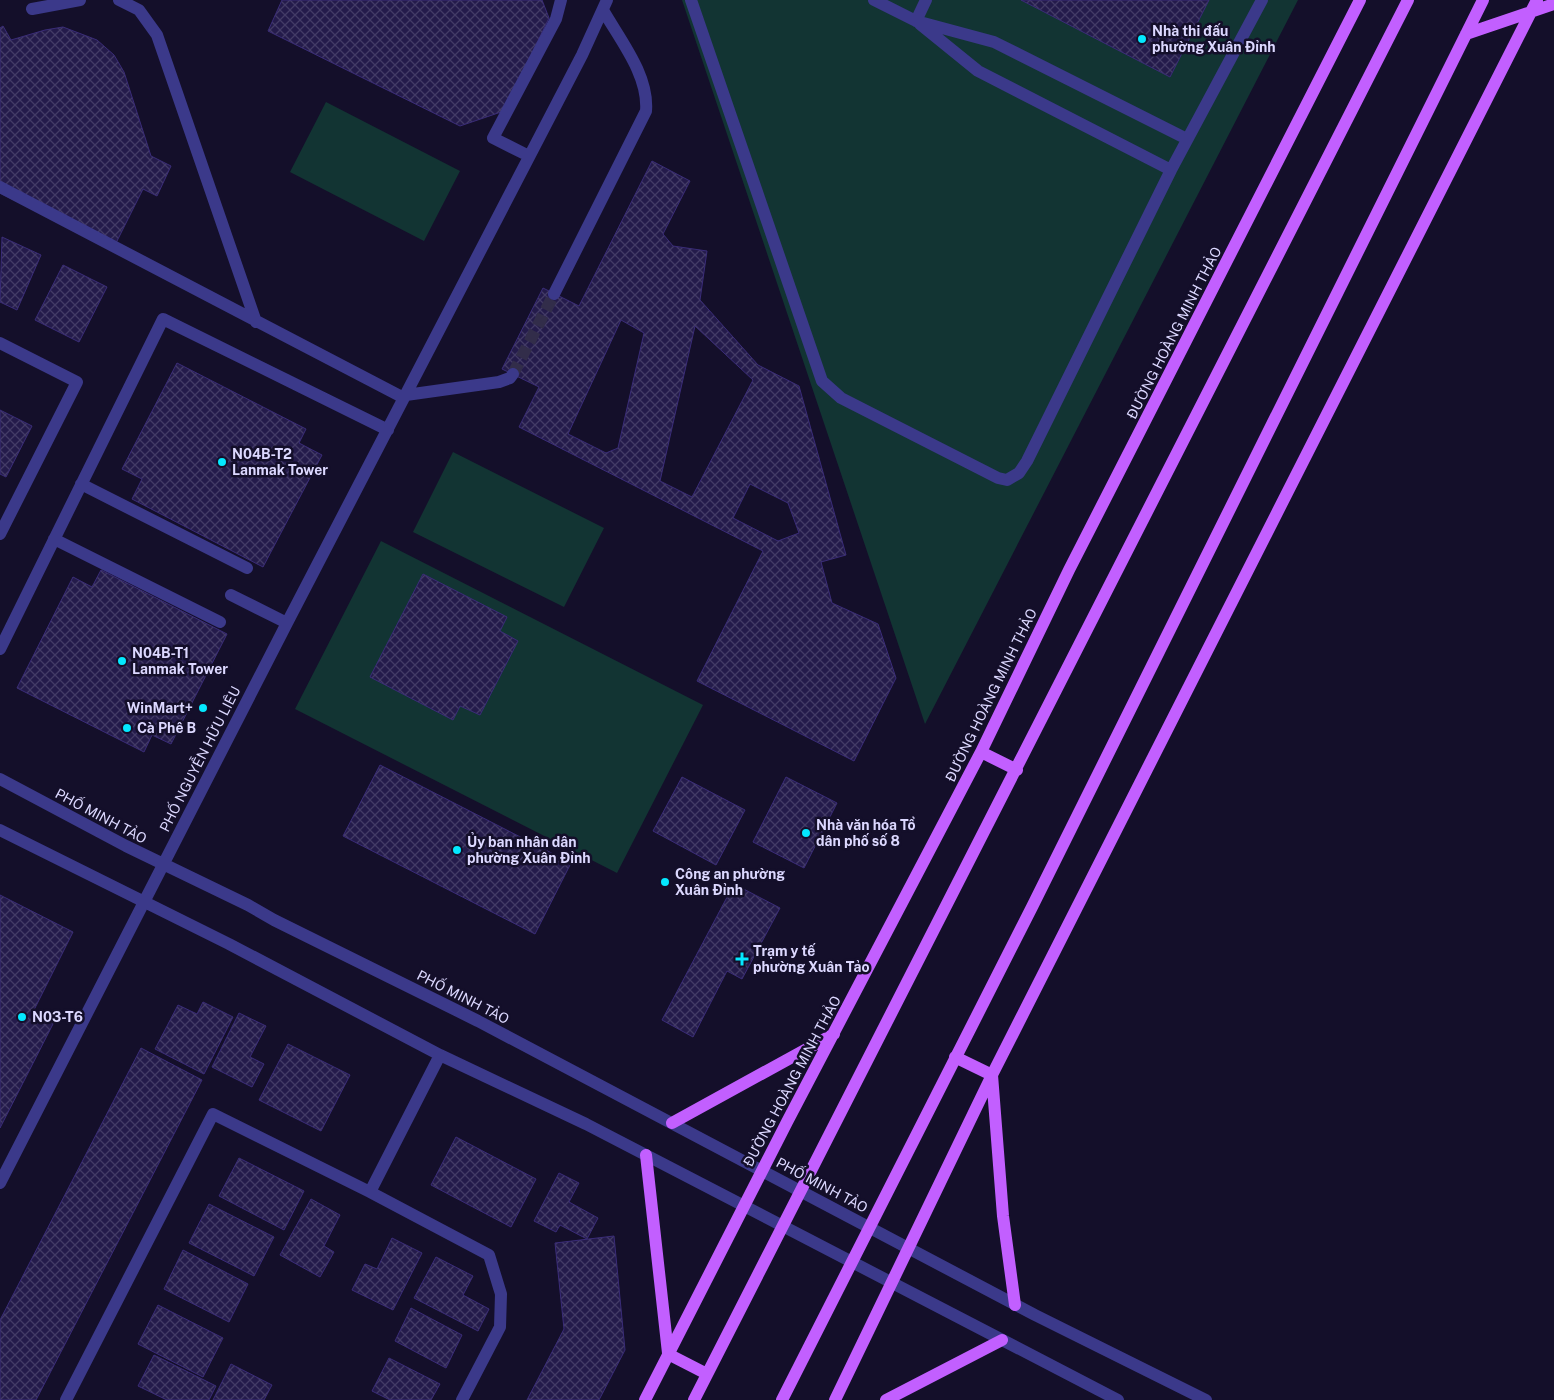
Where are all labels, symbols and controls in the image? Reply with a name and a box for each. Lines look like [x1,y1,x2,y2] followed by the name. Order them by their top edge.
[1152,23,1276,55] place label: Nhà thi đấu phường Xuân Đỉnh
[1136,33,1148,45] marker: Nhà thi đấu phường Xuân Đỉnh
[1122,243,1224,422] street label: ĐƯỜNG HOÀNG MINH THẢO
[232,446,328,478] place label: N04B-T2 Lanmak Tower
[216,456,228,468] marker: N04B-T2 Lanmak Tower
[940,605,1040,784] street label: ĐƯỜNG HOÀNG MINH THẢO
[132,645,228,677] place label: N04B-T1 Lanmak Tower
[116,655,128,667] marker: N04B-T1 Lanmak Tower
[154,682,244,834] street label: PHỐ NGUYỄN HỮU LIÊU
[127,700,193,716] place label: WinMart+
[197,702,209,714] marker: WinMart+
[137,720,196,736] place label: Cà Phê B
[121,722,133,734] marker: Cà Phê B
[53,783,151,847] street label: PHỐ MINH TẢO
[816,816,916,849] place label: Nhà văn hóa Tổ dân phố số 8
[800,827,812,839] marker: Nhà văn hóa Tổ dân phố số 8
[467,831,591,866] place label: Ủy ban nhân dân phường Xuân Đỉnh
[451,844,463,856] marker: Ủy ban nhân dân phường Xuân Đỉnh
[675,866,785,898] place label: Công an phường Xuân Đỉnh
[659,876,671,888] marker: Công an phường Xuân Đỉnh
[753,943,869,975] place label: Trạm y tế phường Xuân Tảo
[735,952,749,966] marker: Trạm y tế phường Xuân Tảo
[414,964,513,1027] street label: PHỐ MINH TẢO
[738,992,844,1169] street label: ĐƯỜNG HOÀNG MINH THẢO
[32,1009,83,1025] place label: N03-T6
[16,1011,28,1023] marker: N03-T6
[774,1152,872,1216] street label: PHỐ MINH TẢO

